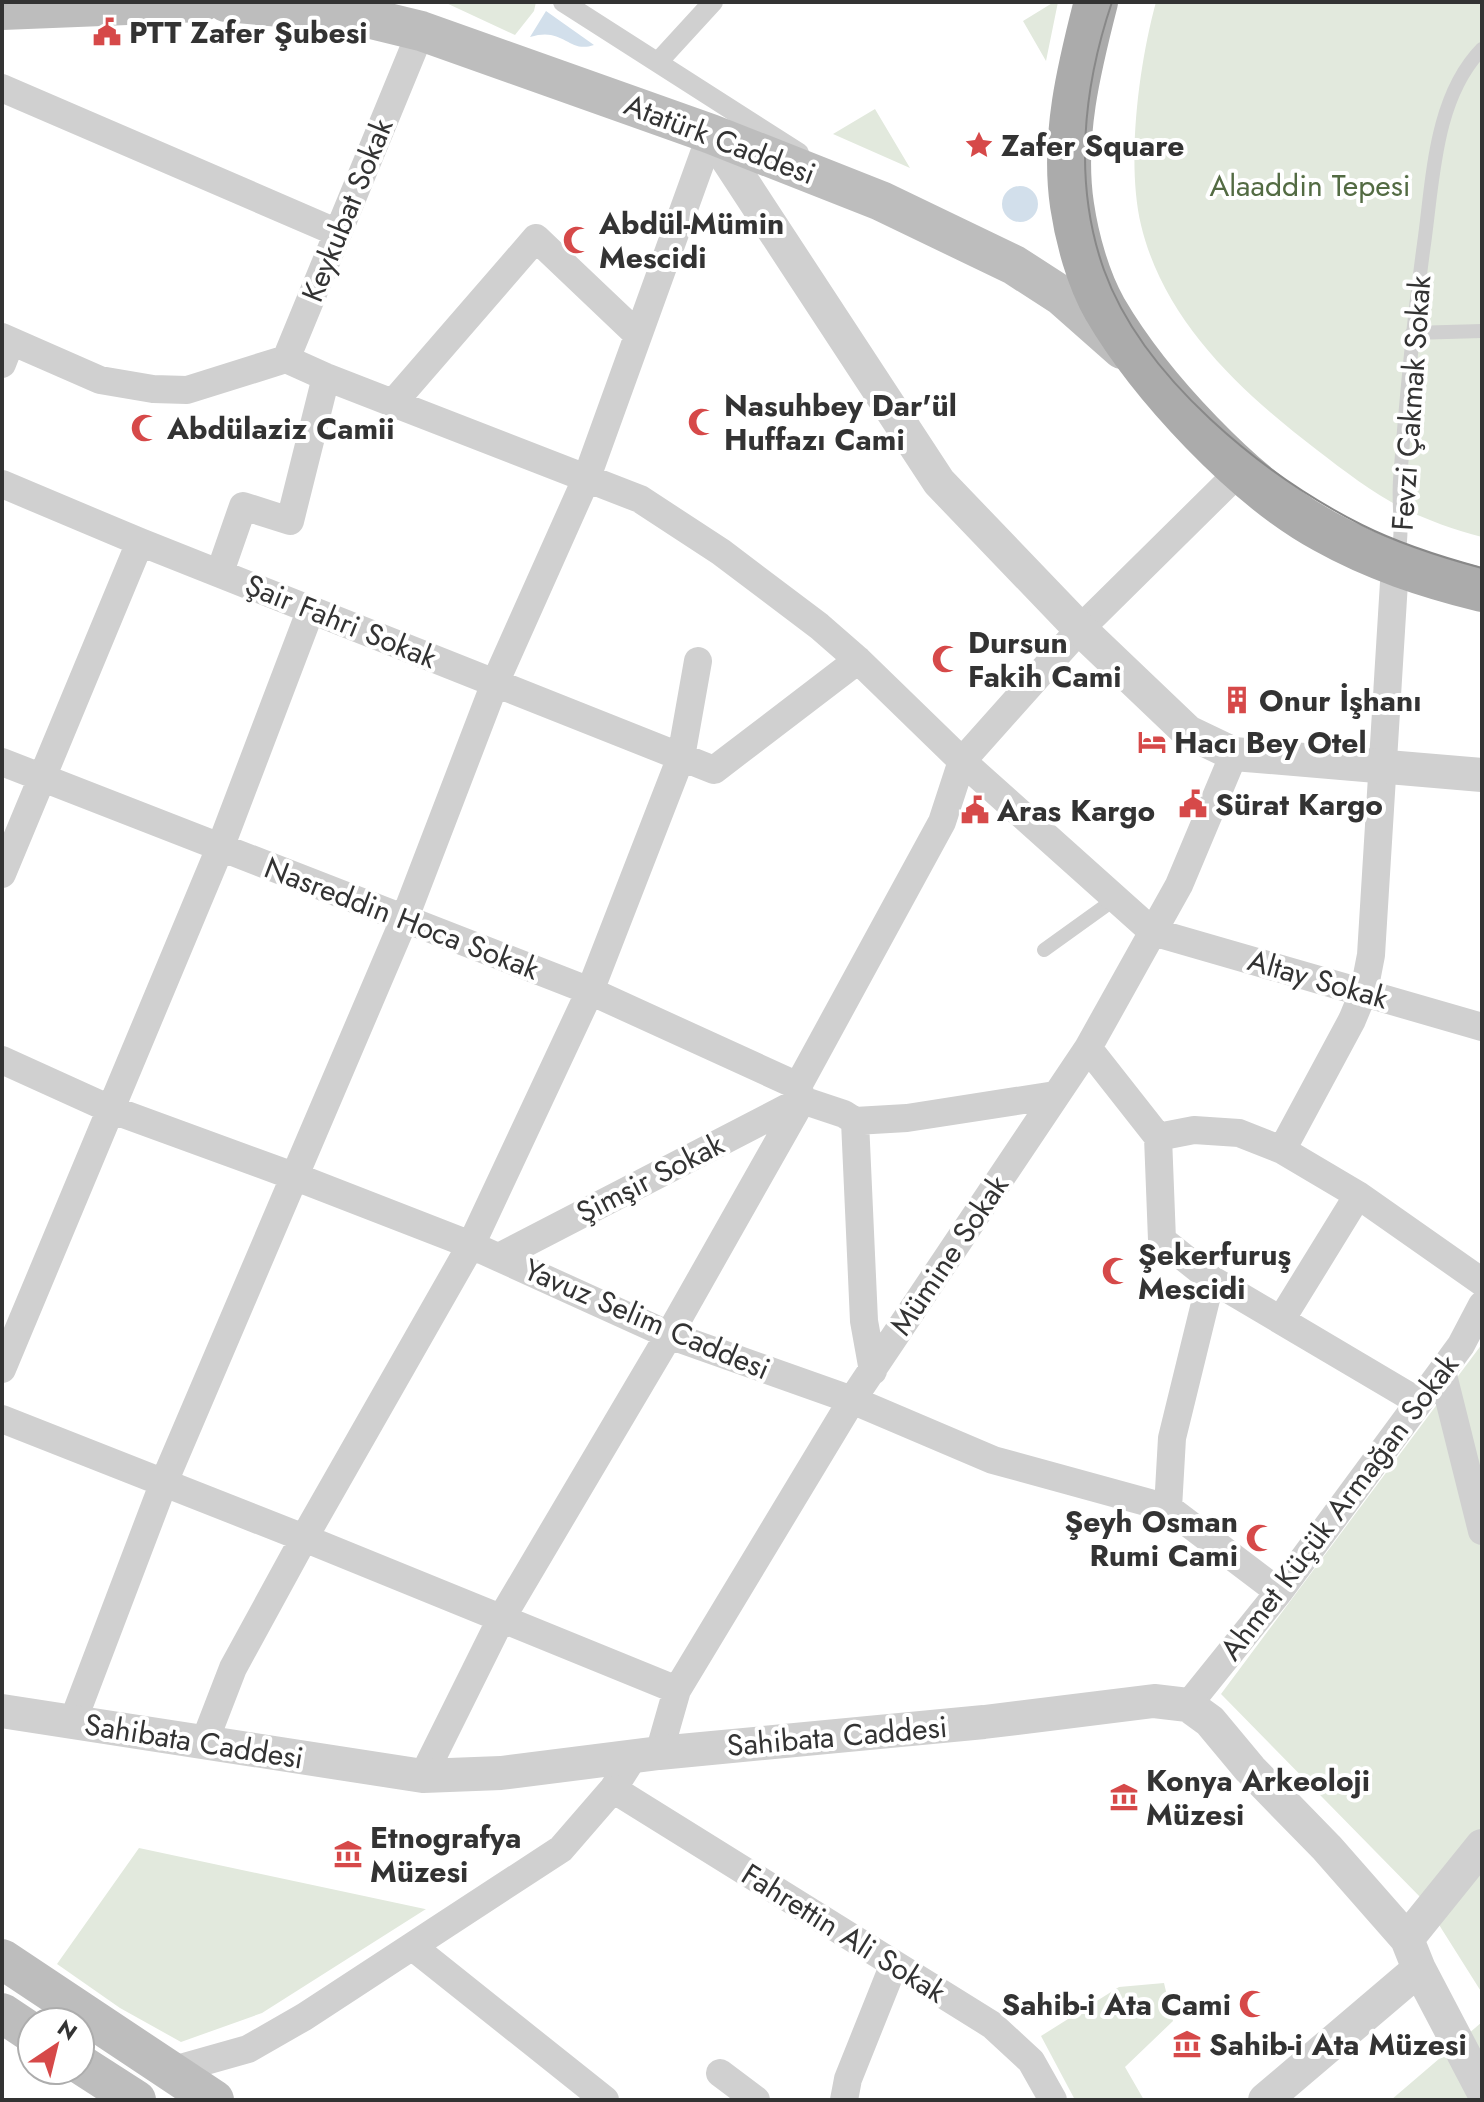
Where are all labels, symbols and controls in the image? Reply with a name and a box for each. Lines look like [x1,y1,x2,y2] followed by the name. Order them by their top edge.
[129,11,368,54] place label: PTT Zafer Şubesi
[92,17,122,47] public building icon: PTT Zafer Şubesi
[618,83,822,195] street label: Atatürk Caddesi
[291,111,404,308] street label: Keykubat Sokak
[1001,124,1184,167] place label: Zafer Square
[964,130,994,160] place icon: Zafer Square
[1209,164,1411,207] park label: Alaaddin Tepesi
[598,202,784,279] place label: Abdül-Mümin Mescidi
[562,225,592,255] mosque icon: Abdül-Mümin Mescidi
[1381,273,1441,532] street label: Fevzi Çakmak Sokak
[724,384,957,461] place label: Nasuhbey Dar'ül Huffazı Cami
[166,407,395,450] place label: Abdülaziz Camii
[687,407,717,437] mosque icon: Nasuhbey Dar'ül Huffazı Cami
[130,413,160,443] mosque icon: Abdülaziz Camii
[239,563,444,679] street label: Şair Fahri Sokak
[968,621,1122,698] place label: Dursun Fakih Cami
[931,644,961,674] mosque icon: Dursun Fakih Cami
[1259,679,1422,722] place label: Onur İşhanı
[1222,685,1252,715] building icon: Onur İşhanı
[1174,721,1367,764] place label: Hacı Bey Otel
[1137,727,1167,757] hotel icon: Hacı Bey Otel
[1215,783,1383,826] place label: Sürat Kargo
[996,789,1155,832] place label: Aras Kargo
[1178,789,1208,819] public building icon: Sürat Kargo
[960,795,990,825] public building icon: Aras Kargo
[258,846,546,991] street label: Nasreddin Hoca Sokak
[1243,938,1394,1020] street label: Altay Sokak
[569,1122,732,1234] street label: Şimşir Sokak
[879,1166,1019,1344] street label: Mümine Sokak
[1138,1233,1291,1310] place label: Şekerfuruş Mescidi
[517,1248,777,1390] street label: Yavuz Selim Caddesi
[1101,1256,1131,1286] mosque icon: Şekerfuruş Mescidi
[1209,1344,1469,1669] street label: Ahmet Küçük Armağan Sokak
[1064,1500,1238,1577] place label: Şeyh Osman Rumi Cami
[1245,1523,1275,1553] mosque icon: Şeyh Osman Rumi Cami
[81,1702,307,1780] street label: Sahibata Caddesi
[725,1705,949,1767] street label: Sahibata Caddesi
[1146,1759,1370,1836] place label: Konya Arkeoloji Müzesi
[1109,1782,1139,1812] museum icon: Konya Arkeoloji Müzesi
[370,1816,522,1893] place label: Etnografya Müzesi
[333,1839,363,1869] museum icon: Etnografya Müzesi
[734,1853,955,2014] street label: Fahrettin Ali Sokak
[1001,1983,1231,2026] place label: Sahib-i Ata Cami
[1238,1989,1268,2019] mosque icon: Sahib-i Ata Cami
[16,2006,96,2086] north arrow
[51,2012,84,2048] text: N
[1209,2023,1467,2066] place label: Sahib-i Ata Müzesi
[1172,2029,1202,2059] museum icon: Sahib-i Ata Müzesi

